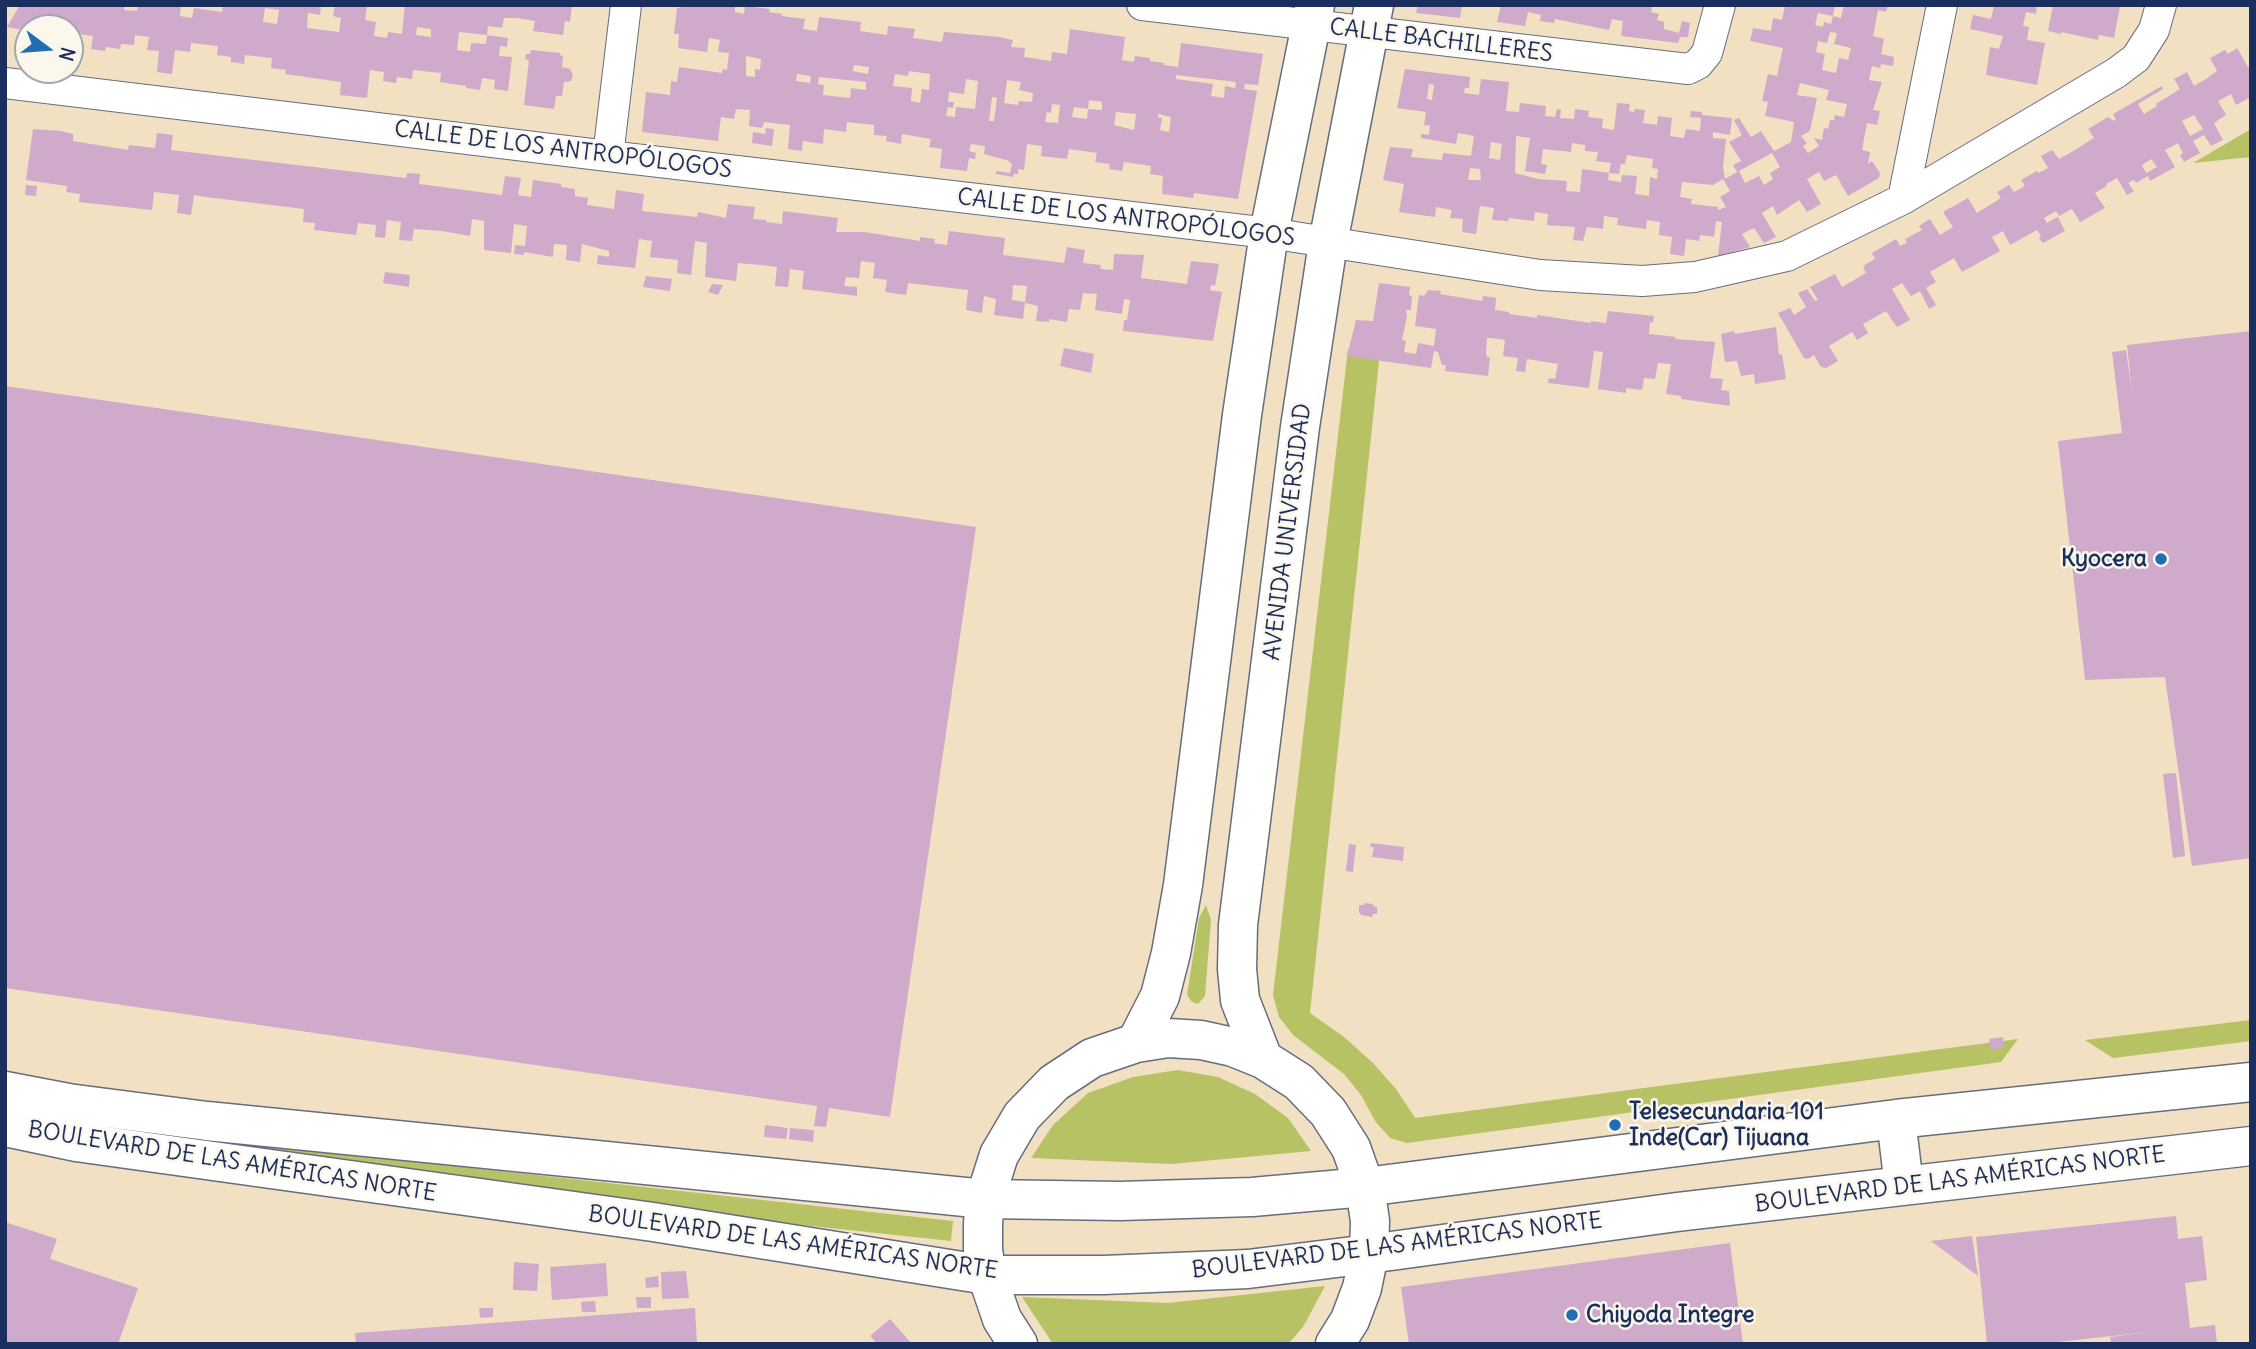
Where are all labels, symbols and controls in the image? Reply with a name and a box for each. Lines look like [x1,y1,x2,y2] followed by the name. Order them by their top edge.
[14,14,84,84] north arrow
[1328,14,1554,68] street label: CALLE BACHILLERES
[54,45,81,64] text: N
[393,116,733,184] street label: CALLE DE LOS ANTROPÓLOGOS
[956,184,1296,252] street label: CALLE DE LOS ANTROPÓLOGOS
[1259,402,1317,662] street label: AVENIDA UNIVERSIDAD
[2061,545,2147,573] place label: Kyocera
[2153,551,2169,567] marker: Kyocera
[1629,1098,1824,1152] place label: Telesecundaria 101 Inde(Car) Tijuana
[26,1116,438,1208] street label: BOULEVARD DE LAS AMÉRICAS NORTE
[1607,1117,1623,1133] marker: Telesecundaria 101 Inde(Car) Tijuana
[1753,1141,2167,1219] street label: BOULEVARD DE LAS AMÉRICAS NORTE
[587,1201,999,1285] street label: BOULEVARD DE LAS AMÉRICAS NORTE
[1190,1207,1604,1285] street label: BOULEVARD DE LAS AMÉRICAS NORTE
[1586,1301,1754,1329] place label: Chiyoda Integre
[1564,1307,1580,1323] marker: Chiyoda Integre

